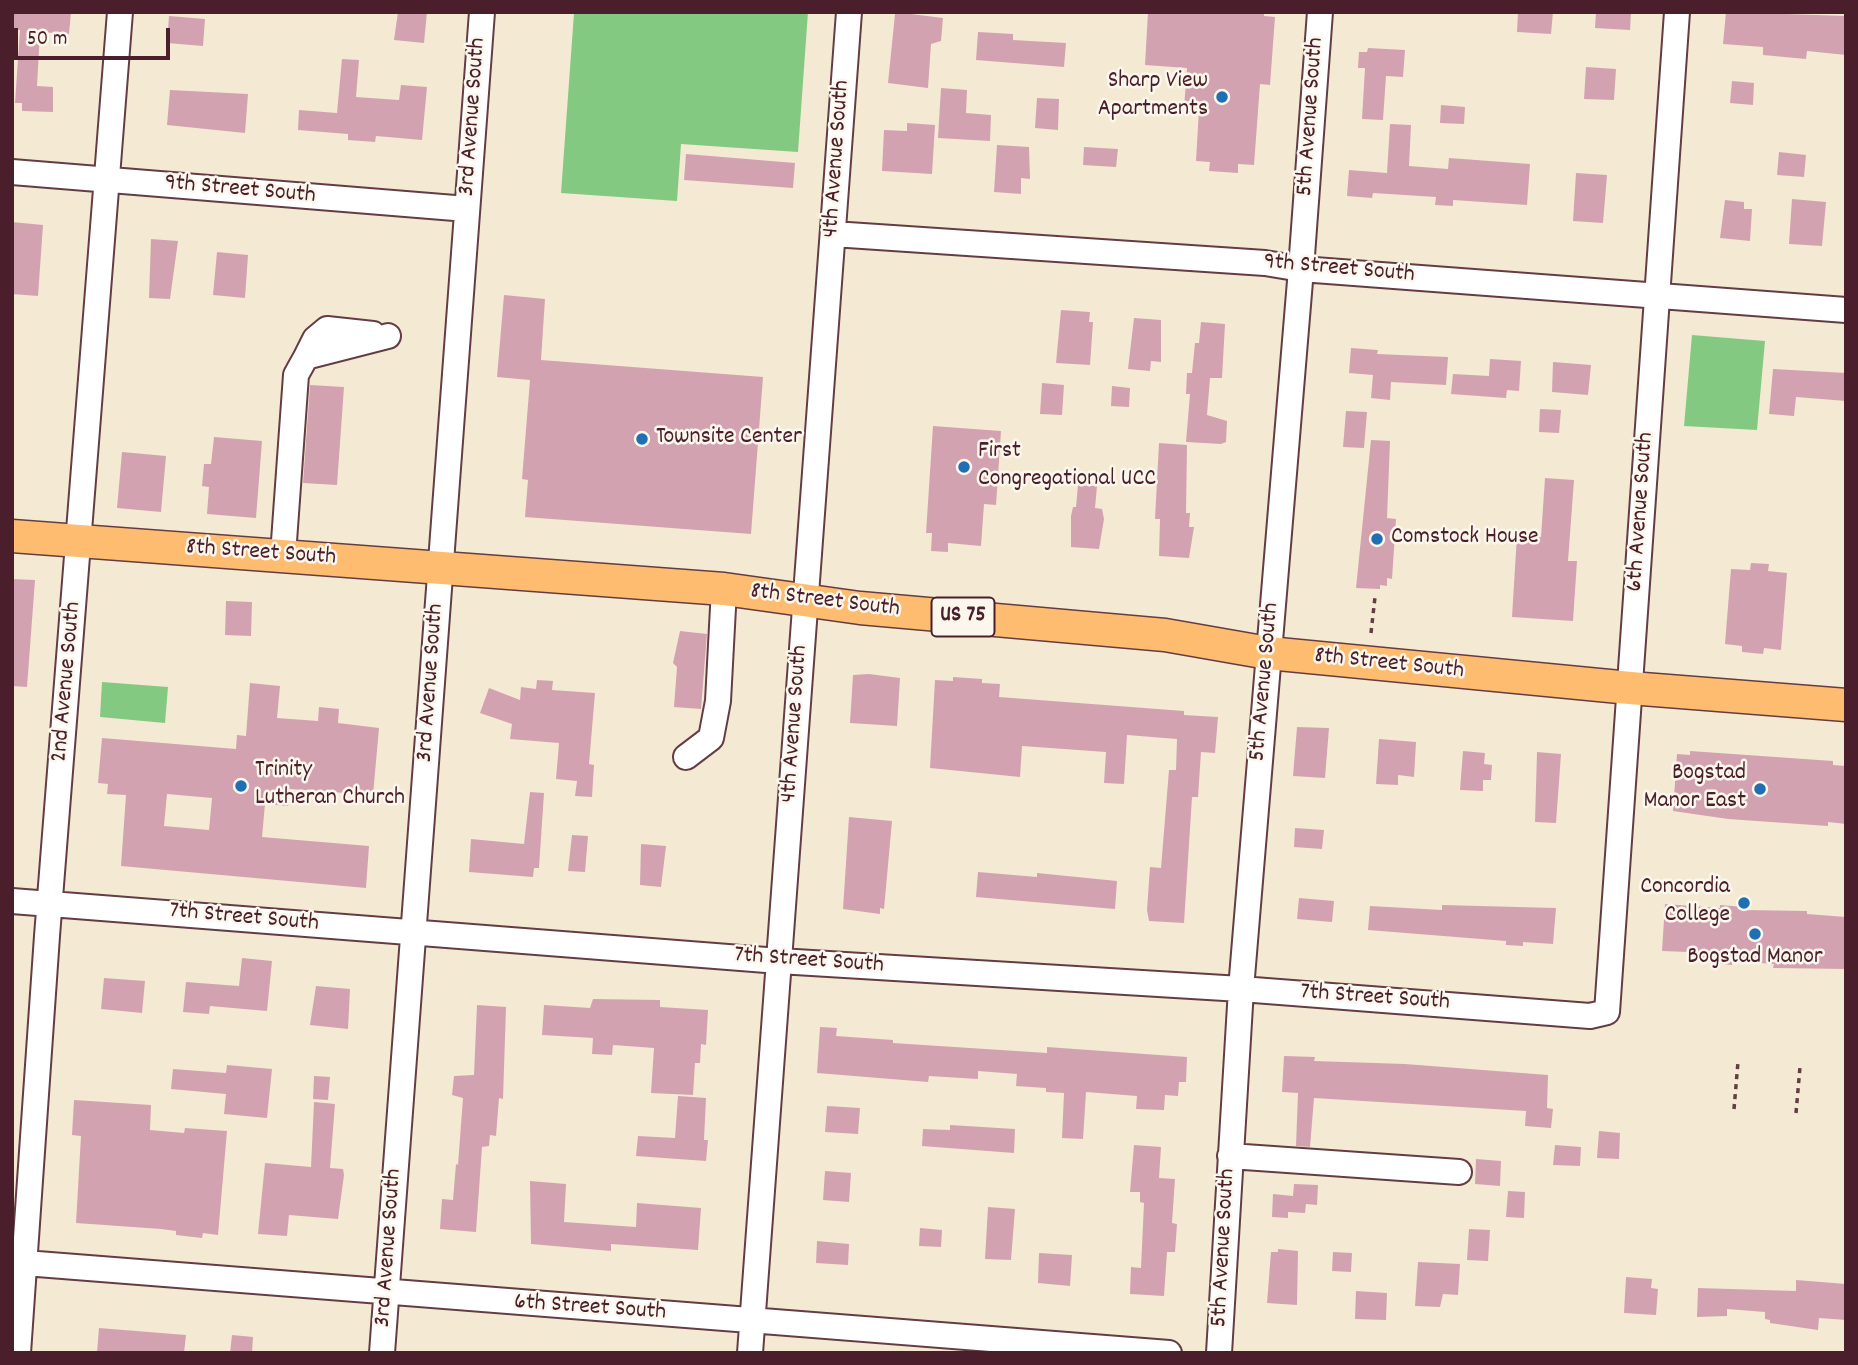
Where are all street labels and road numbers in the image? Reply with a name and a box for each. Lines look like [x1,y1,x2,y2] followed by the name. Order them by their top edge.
[454,37,494,197] street label: 3rd Avenue South
[1292,37,1332,197] street label: 5th Avenue South
[818,79,858,239] street label: 4th Avenue South
[163,170,317,212] street label: 9th Street South
[1262,249,1416,291] street label: 9th Street South
[1622,431,1662,593] street label: 6th Avenue South
[185,534,337,574] street label: 8th Street South
[749,579,901,625] street label: 8th Street South
[932,597,995,636] road number: US 75
[47,601,89,763] street label: 2nd Avenue South
[1245,602,1287,762] street label: 5th Avenue South
[412,603,452,763] street label: 3rd Avenue South
[1313,643,1465,687] street label: 8th Street South
[776,644,816,804] street label: 4th Avenue South
[168,898,320,940] street label: 7th Street South
[733,942,885,982] street label: 7th Street South
[1299,979,1451,1019] street label: 7th Street South
[370,1168,410,1328] street label: 3rd Avenue South
[1206,1168,1244,1328] street label: 5th Avenue South
[513,1289,667,1329] street label: 6th Street South

